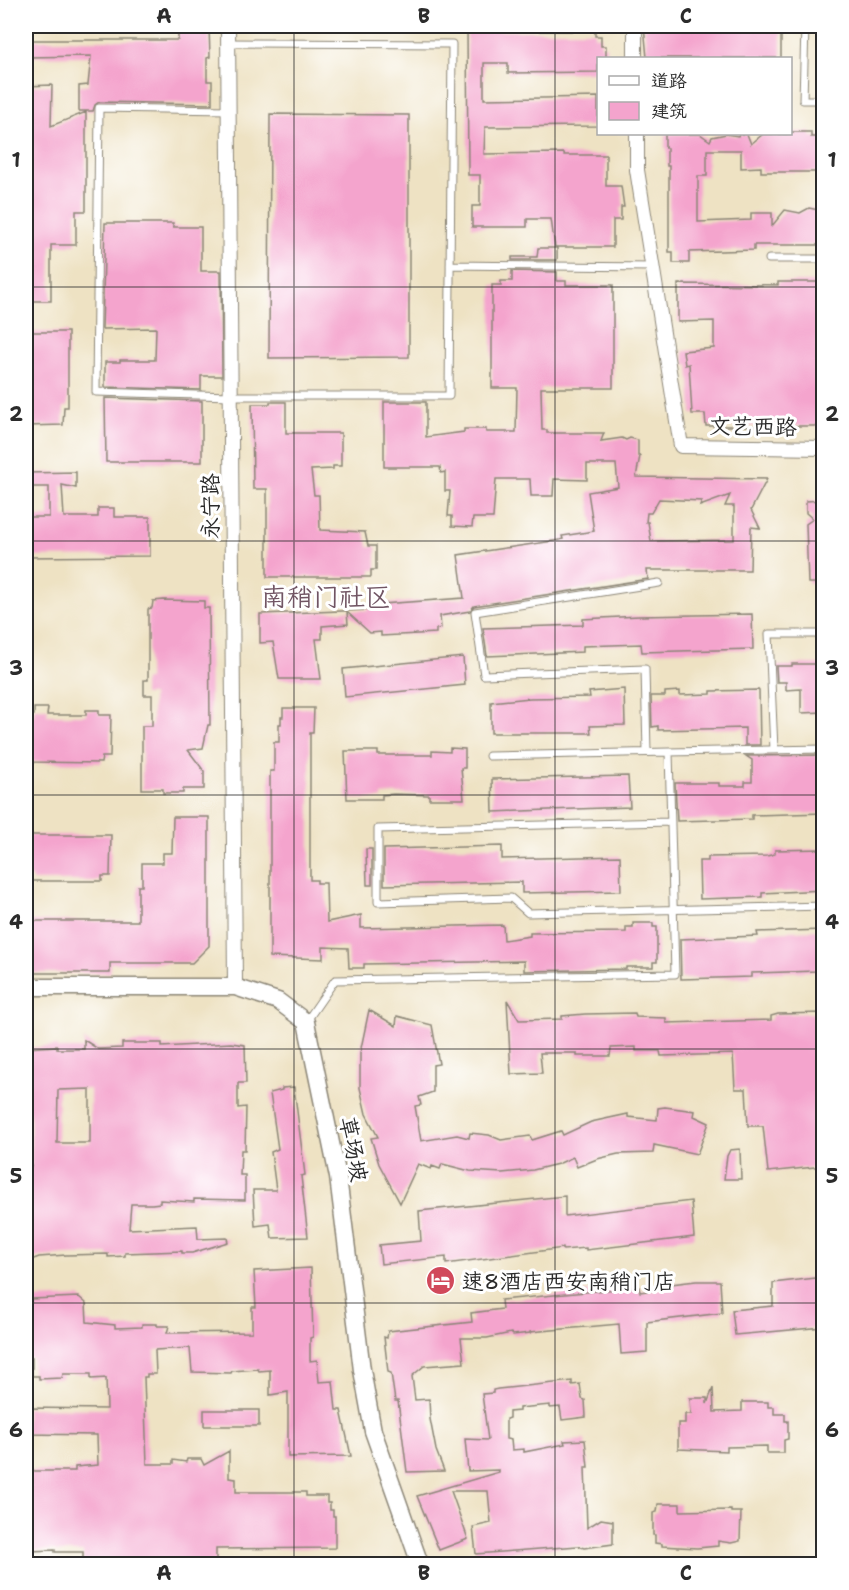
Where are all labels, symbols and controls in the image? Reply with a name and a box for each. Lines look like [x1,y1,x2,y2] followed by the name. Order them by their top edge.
[156,3,172,29] text: A
[418,3,430,29] text: B
[680,3,692,29] text: C
[597,57,792,135] legend
[651,69,687,93] text: 道路
[651,99,687,123] text: 建筑
[11,147,21,173] text: 1
[827,147,837,173] text: 1
[9,401,23,427] text: 2
[825,401,839,427] text: 2
[709,411,797,442] street label: 文艺西路
[196,473,225,539] street label: 永宁路
[261,579,391,614] district label: 南稍门社区
[9,655,23,681] text: 3
[825,655,839,681] text: 3
[9,909,23,935] text: 4
[825,909,839,935] text: 4
[333,1114,374,1184] street label: 草场坡
[10,1163,22,1189] text: 5
[826,1163,838,1189] text: 5
[425,1265,457,1297] hotel icon: 速8酒店西安南稍门店
[462,1267,675,1296] place label: 速8酒店西安南稍门店
[9,1417,23,1443] text: 6
[825,1417,839,1443] text: 6
[156,1560,172,1586] text: A
[418,1560,430,1586] text: B
[680,1560,692,1586] text: C

